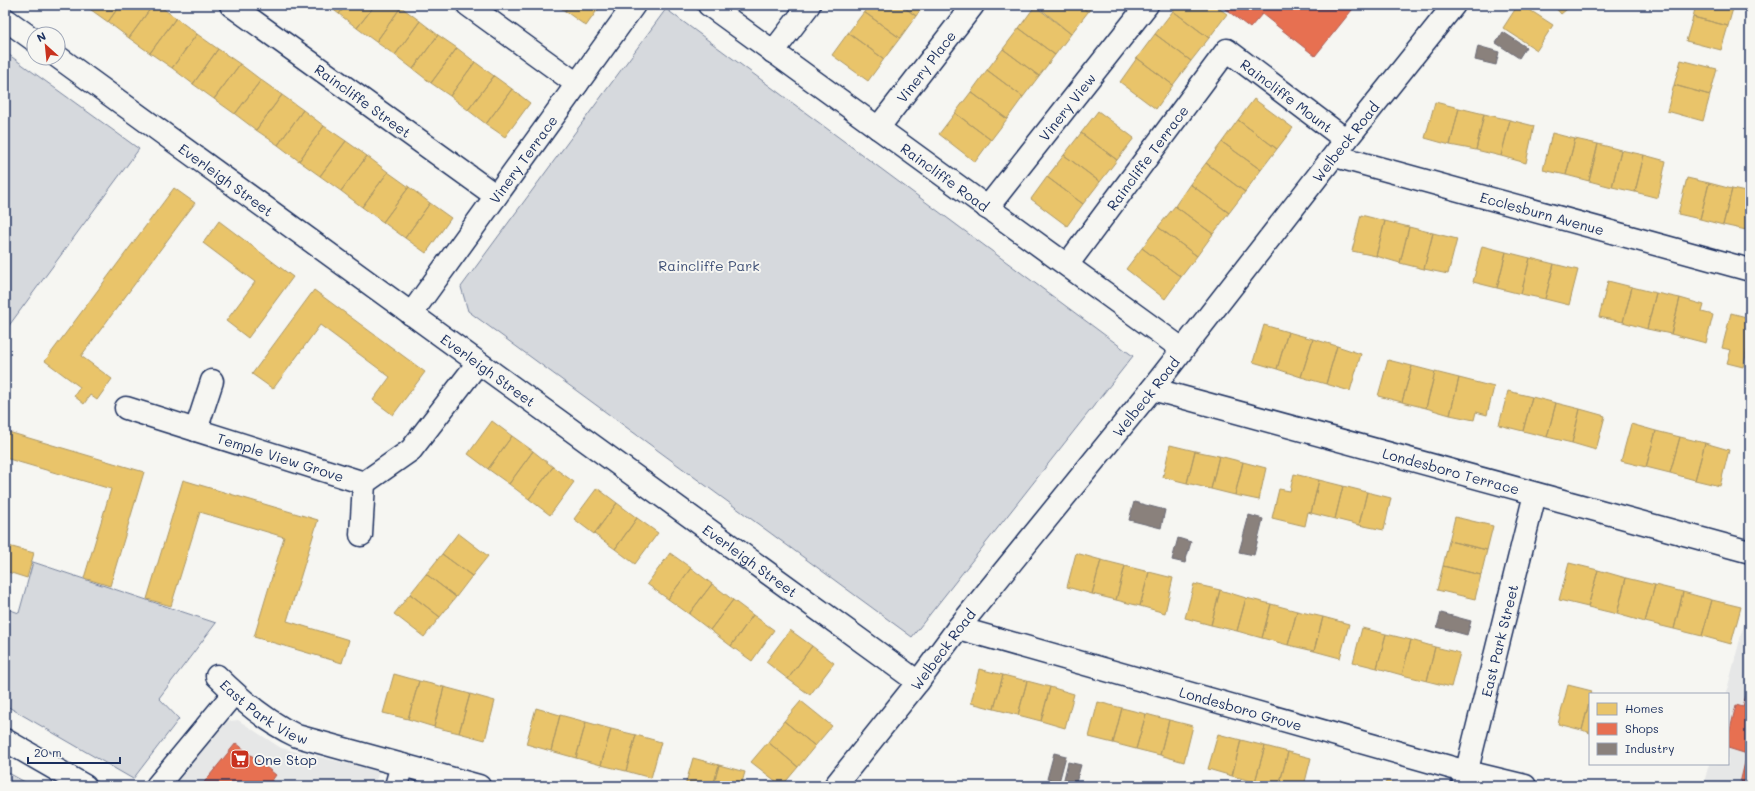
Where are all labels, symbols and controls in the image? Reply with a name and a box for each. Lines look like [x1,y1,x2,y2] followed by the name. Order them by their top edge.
[26,26,66,66] north arrow
[892,26,960,106] street label: Vinery Place
[34,28,48,45] text: N
[1237,54,1337,136] street label: Raincliffe Mount
[311,59,415,141] street label: Raincliffe Street
[1034,69,1100,145] street label: Vinery View
[1308,97,1383,186] street label: Welbeck Road
[1102,101,1192,214] street label: Raincliffe Terrace
[484,111,561,207] street label: Vinery Terrace
[175,138,277,220] street label: Everleigh Street
[897,138,993,215] street label: Raincliffe Road
[1478,187,1606,239] street label: Ecclesburn Avenue
[658,256,760,275] park label: Raincliffe Park
[437,329,540,411] street label: Everleigh Street
[1108,353,1183,441] street label: Welbeck Road
[215,428,346,486] street label: Temple View Grove
[1381,443,1522,498] street label: Londesboro Terrace
[699,519,802,601] street label: Everleigh Street
[1476,582,1522,699] street label: East Park Street
[906,605,980,694] street label: Welbeck Road
[216,675,310,748] street label: East Park View
[1177,682,1304,734] street label: Londesboro Grove
[1589,693,1729,765] legend
[1625,700,1664,716] text: Homes
[1625,720,1659,736] text: Shops
[28,739,120,765] scale bar
[1625,740,1674,756] text: Industry
[34,744,62,760] text: 20 m
[229,748,251,770] supermarket icon: One Stop
[254,750,317,769] place label: One Stop

